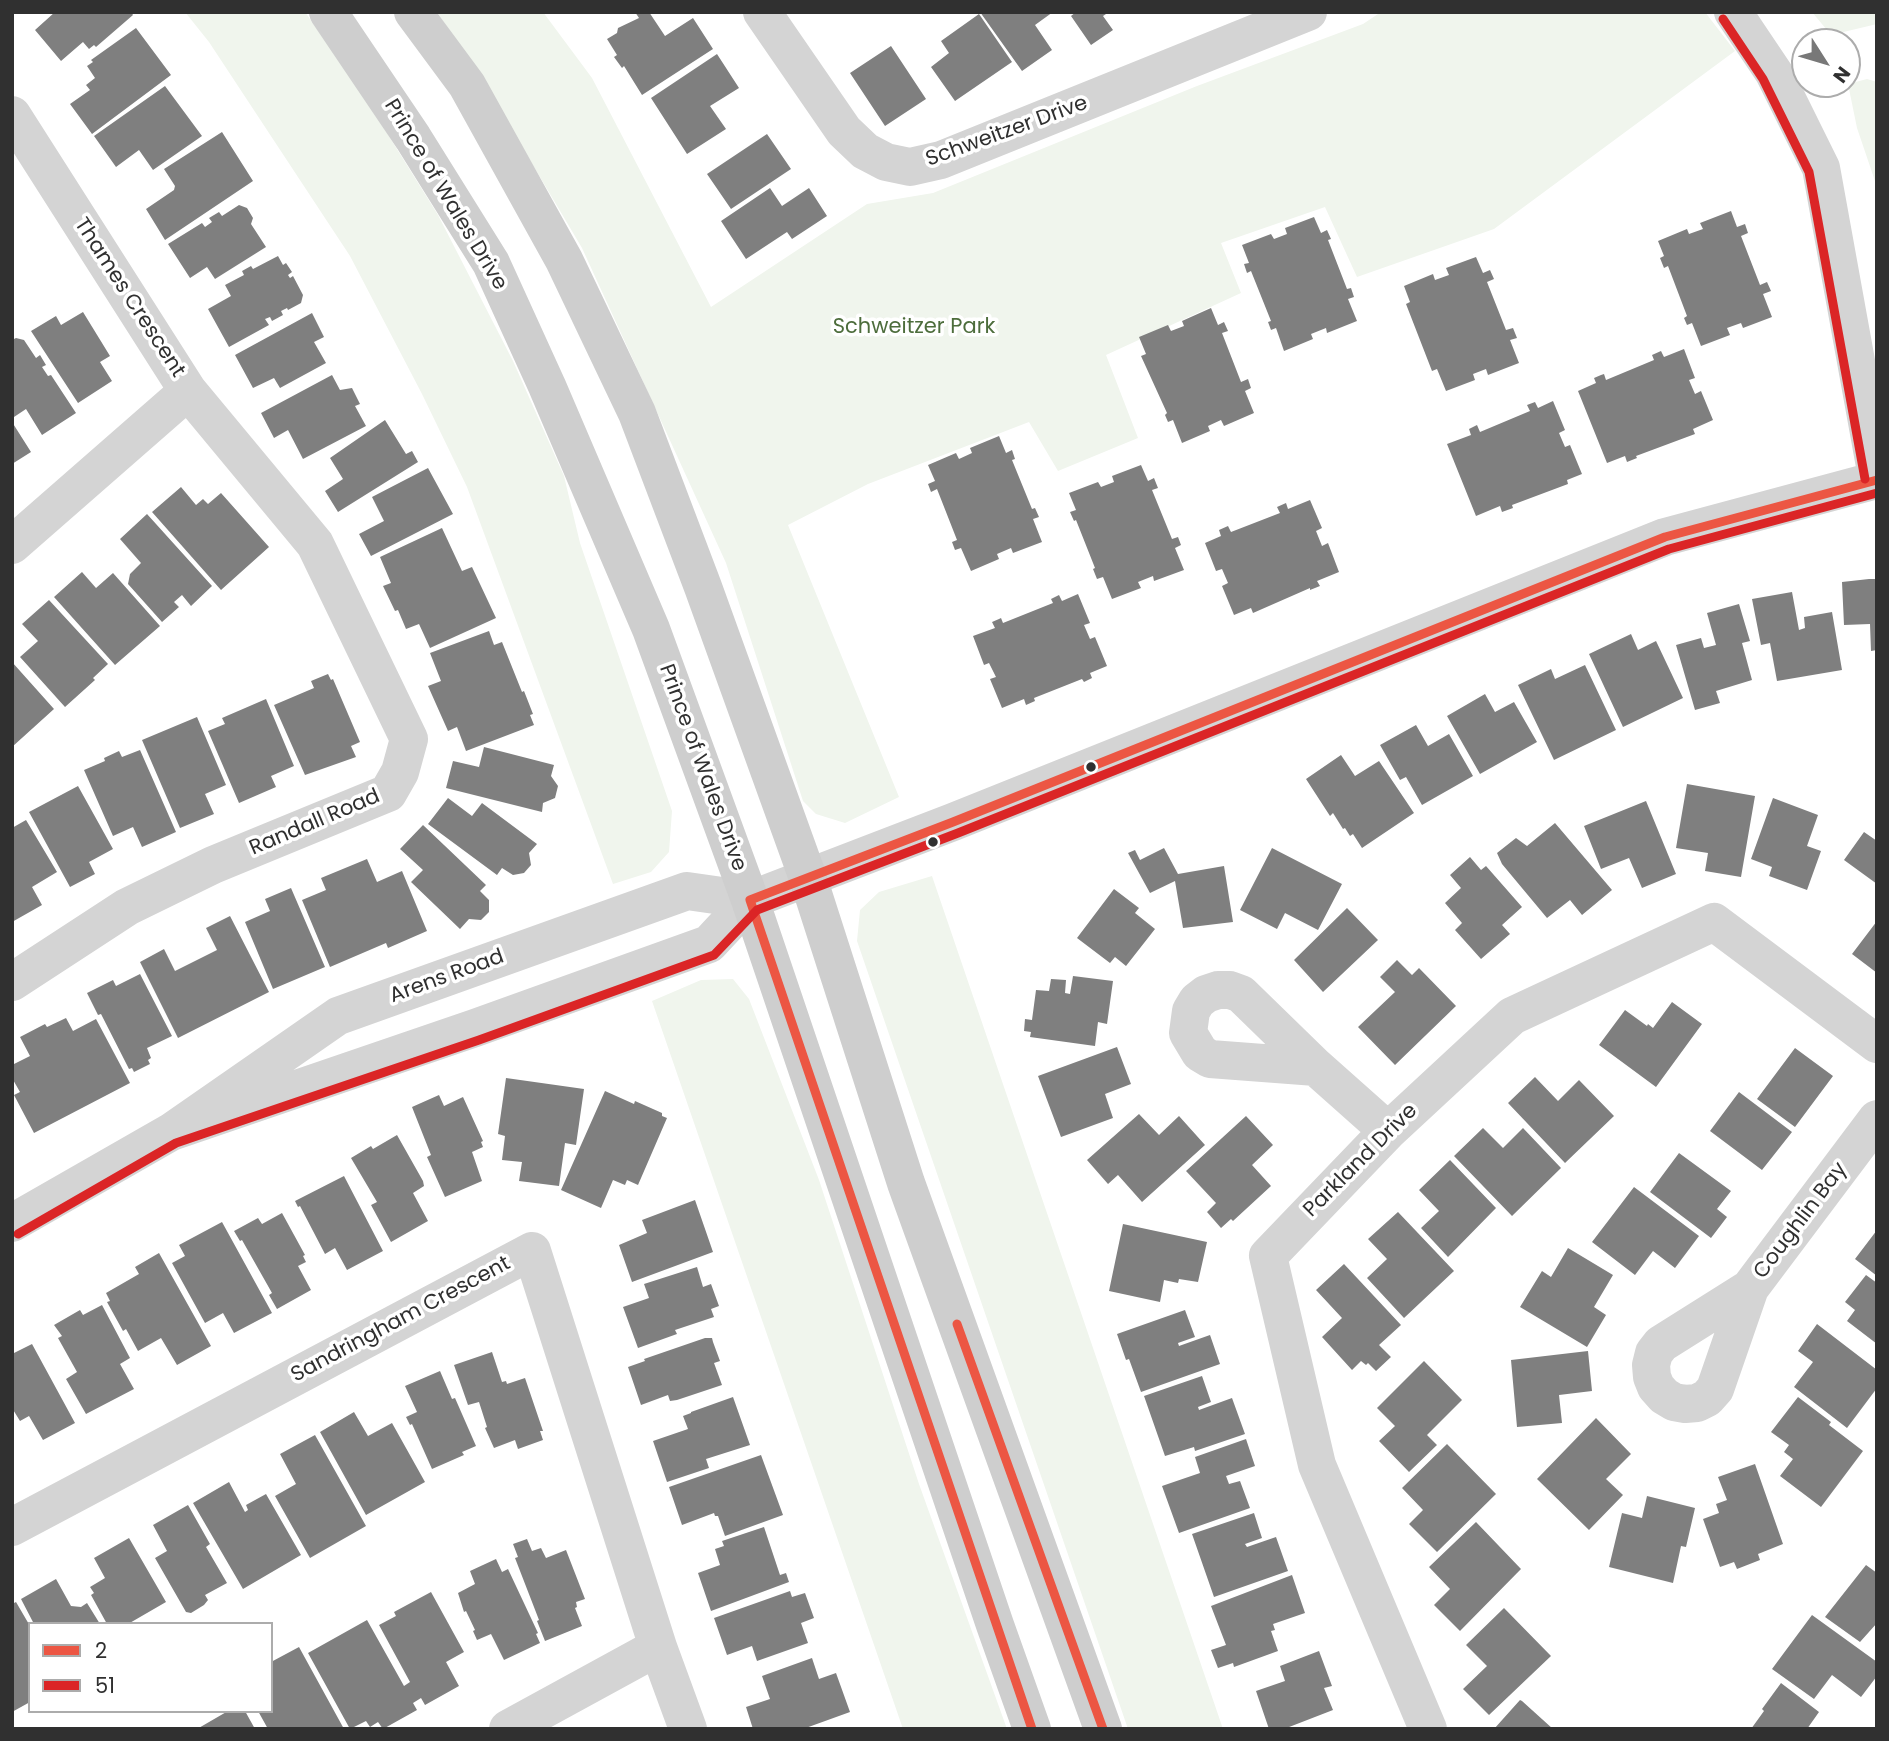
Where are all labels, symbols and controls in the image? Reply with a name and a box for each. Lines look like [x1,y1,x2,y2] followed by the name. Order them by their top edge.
[1791,28,1861,98] north arrow
[1826,61,1857,89] text: N
[923,91,1091,173] street label: Schweitzer Drive
[378,95,512,295] street label: Prince of Wales Drive
[68,214,190,382] street label: Thames Crescent
[833,315,995,341] park label: Schweitzer Park
[653,661,751,875] street label: Prince of Wales Drive
[1084,760,1098,774] unlabelled marker
[246,784,384,862] street label: Randall Road
[926,835,940,849] unlabelled marker
[386,945,508,1009] street label: Arens Road
[1299,1099,1423,1223] street label: Parkland Drive
[1749,1158,1853,1284] street label: Coughlin Bay
[287,1251,515,1389] street label: Sandringham Crescent
[28,1622,273,1713] legend
[95,1636,107,1665] text: 2
[95,1671,115,1700] text: 51

